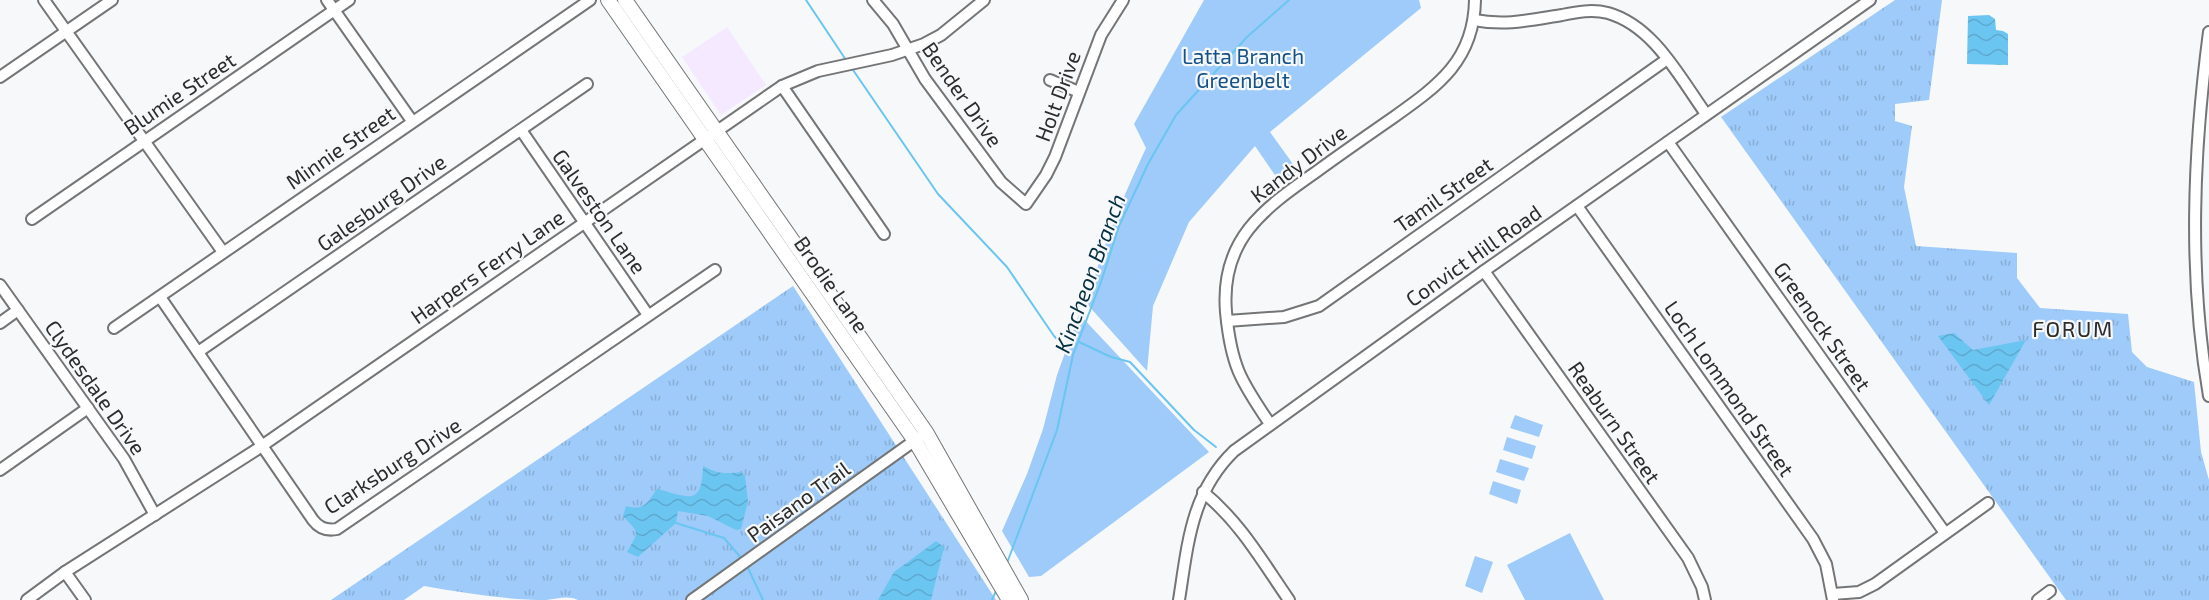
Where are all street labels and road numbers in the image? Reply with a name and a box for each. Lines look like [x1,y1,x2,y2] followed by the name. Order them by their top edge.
[918,37,1008,151] street label: Bender Drive
[118,47,240,139] street label: Blumie Street
[1029,47,1085,145] street label: Holt Drive
[281,100,399,194] street label: Minnie Street
[1245,119,1351,207] street label: Kandy Drive
[548,144,652,278] street label: Galveston Lane
[312,148,450,256] street label: Galesburg Drive
[1389,151,1497,237] street label: Tamil Street
[1400,199,1546,311] street label: Convict Hill Road
[406,204,568,328] street label: Harpers Ferry Lane
[790,231,874,337] street label: Brodie Lane
[1769,257,1877,395] street label: Greenock Street
[1660,295,1800,481] street label: Loch Lommond Street
[40,315,152,459] street label: Clydesdale Drive
[1564,356,1666,488] street label: Reaburn Street
[319,411,465,519] street label: Clarksburg Drive
[742,455,855,547] street label: Paisano Trail

